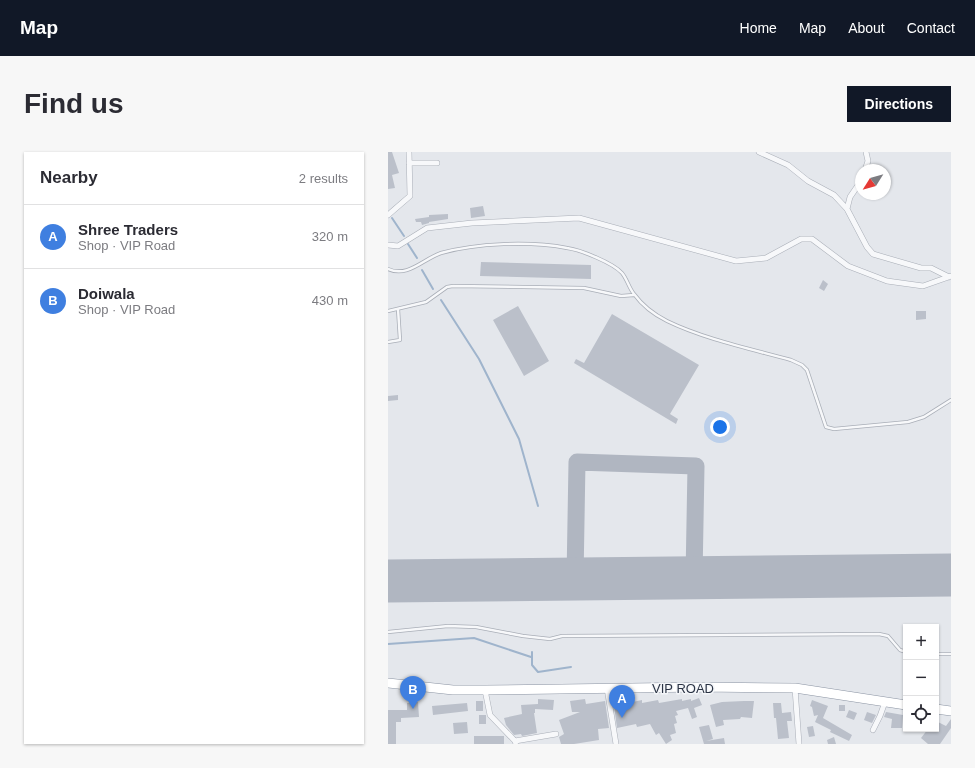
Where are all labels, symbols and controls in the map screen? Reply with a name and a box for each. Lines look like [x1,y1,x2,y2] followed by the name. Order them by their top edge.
[20,17,58,38] text: Map
[740,20,777,36] text: Home
[799,20,826,36] text: Map
[848,20,885,36] text: About
[907,20,955,36] text: Contact
[847,86,951,122] button: Directions
[24,88,124,119] text: Find us
[855,164,891,200] north arrow
[40,168,98,187] text: Nearby
[299,171,348,186] text: 2 results
[78,221,178,238] text: Shree Traders
[48,229,58,244] text: A
[312,229,348,244] text: 320 m
[78,238,175,253] text: Shop · VIP Road
[78,285,135,302] text: Doiwala
[48,293,58,308] text: B
[312,293,348,308] text: 430 m
[78,302,175,317] text: Shop · VIP Road
[710,417,730,437] your location
[903,624,939,732] map controls
[903,624,939,660] button: +
[903,660,939,696] button: −
[400,676,426,709] pin: B
[652,681,714,696] street label: VIP ROAD
[609,685,635,718] pin: A
[903,696,939,732] button: locate

